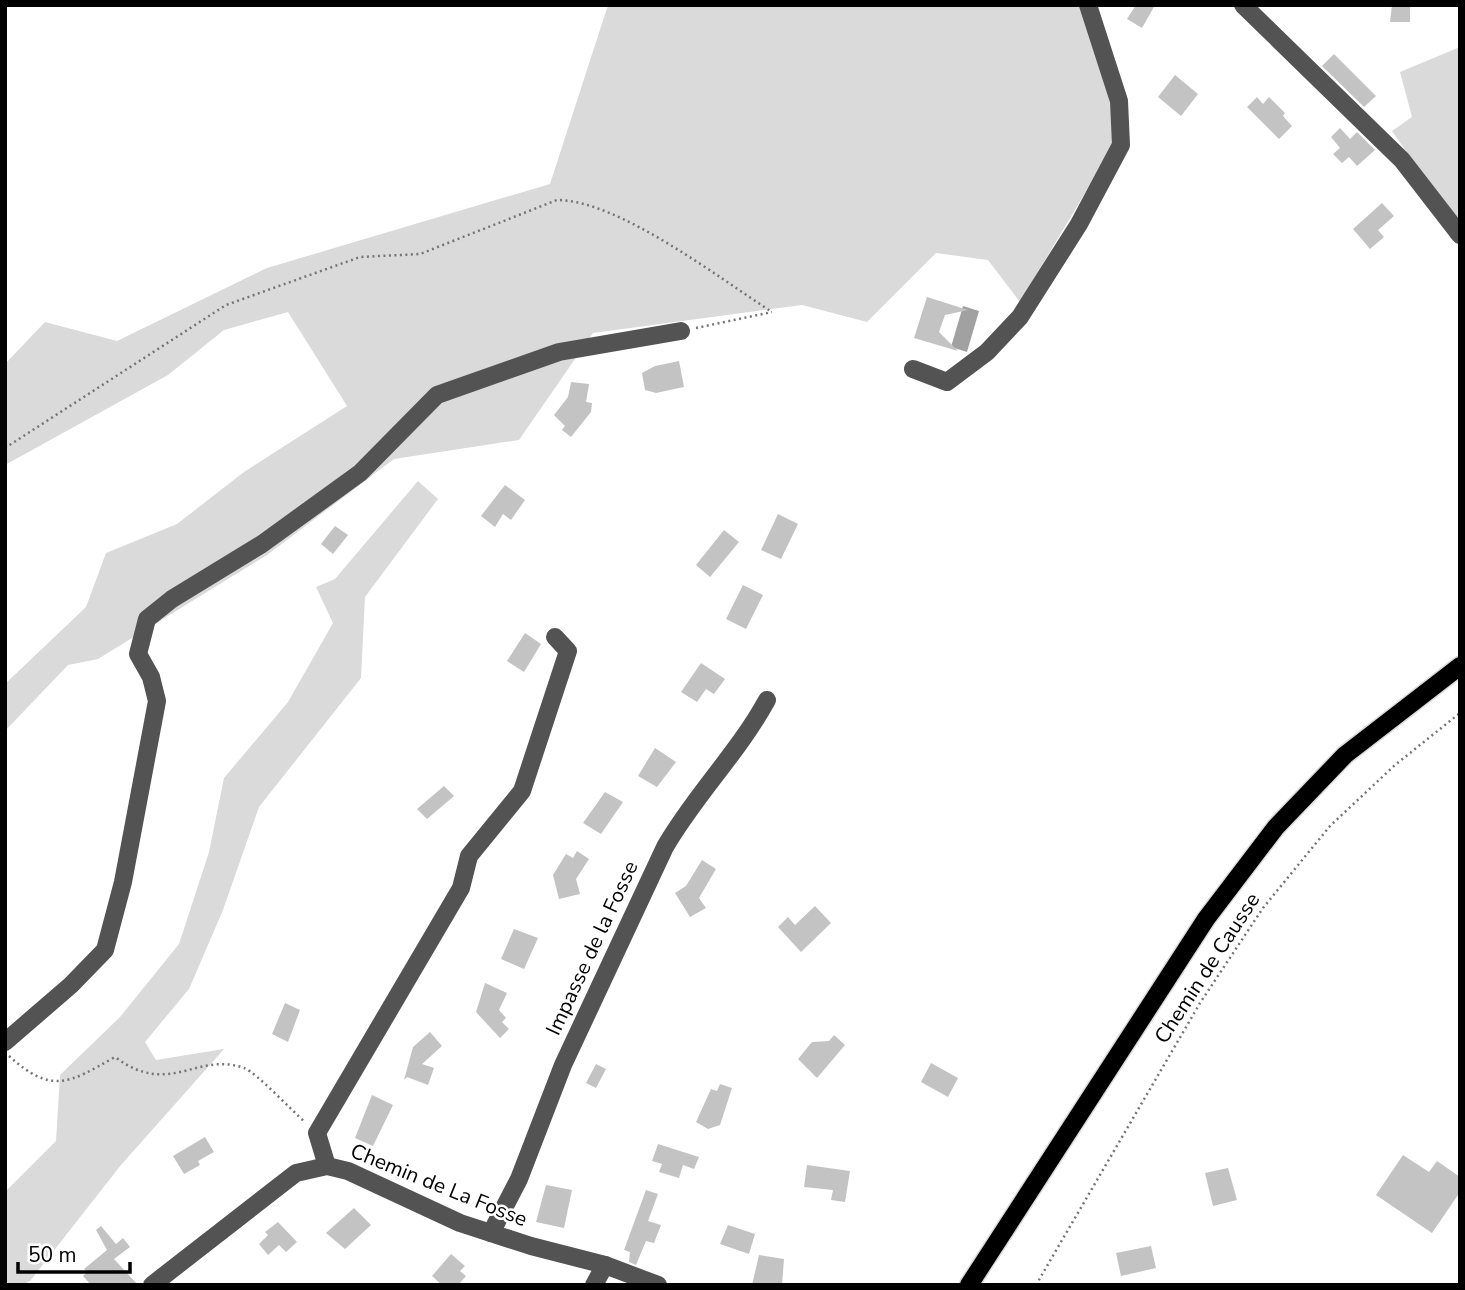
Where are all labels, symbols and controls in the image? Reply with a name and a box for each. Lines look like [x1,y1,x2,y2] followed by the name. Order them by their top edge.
[539,856,645,1040] street label: Impasse de la Fosse
[1148,887,1266,1049] street label: Chemin de Causse
[346,1137,532,1233] street label: Chemin de La Fosse
[18,1230,130,1274] scale bar
[28,1241,77,1269] text: 50 m

